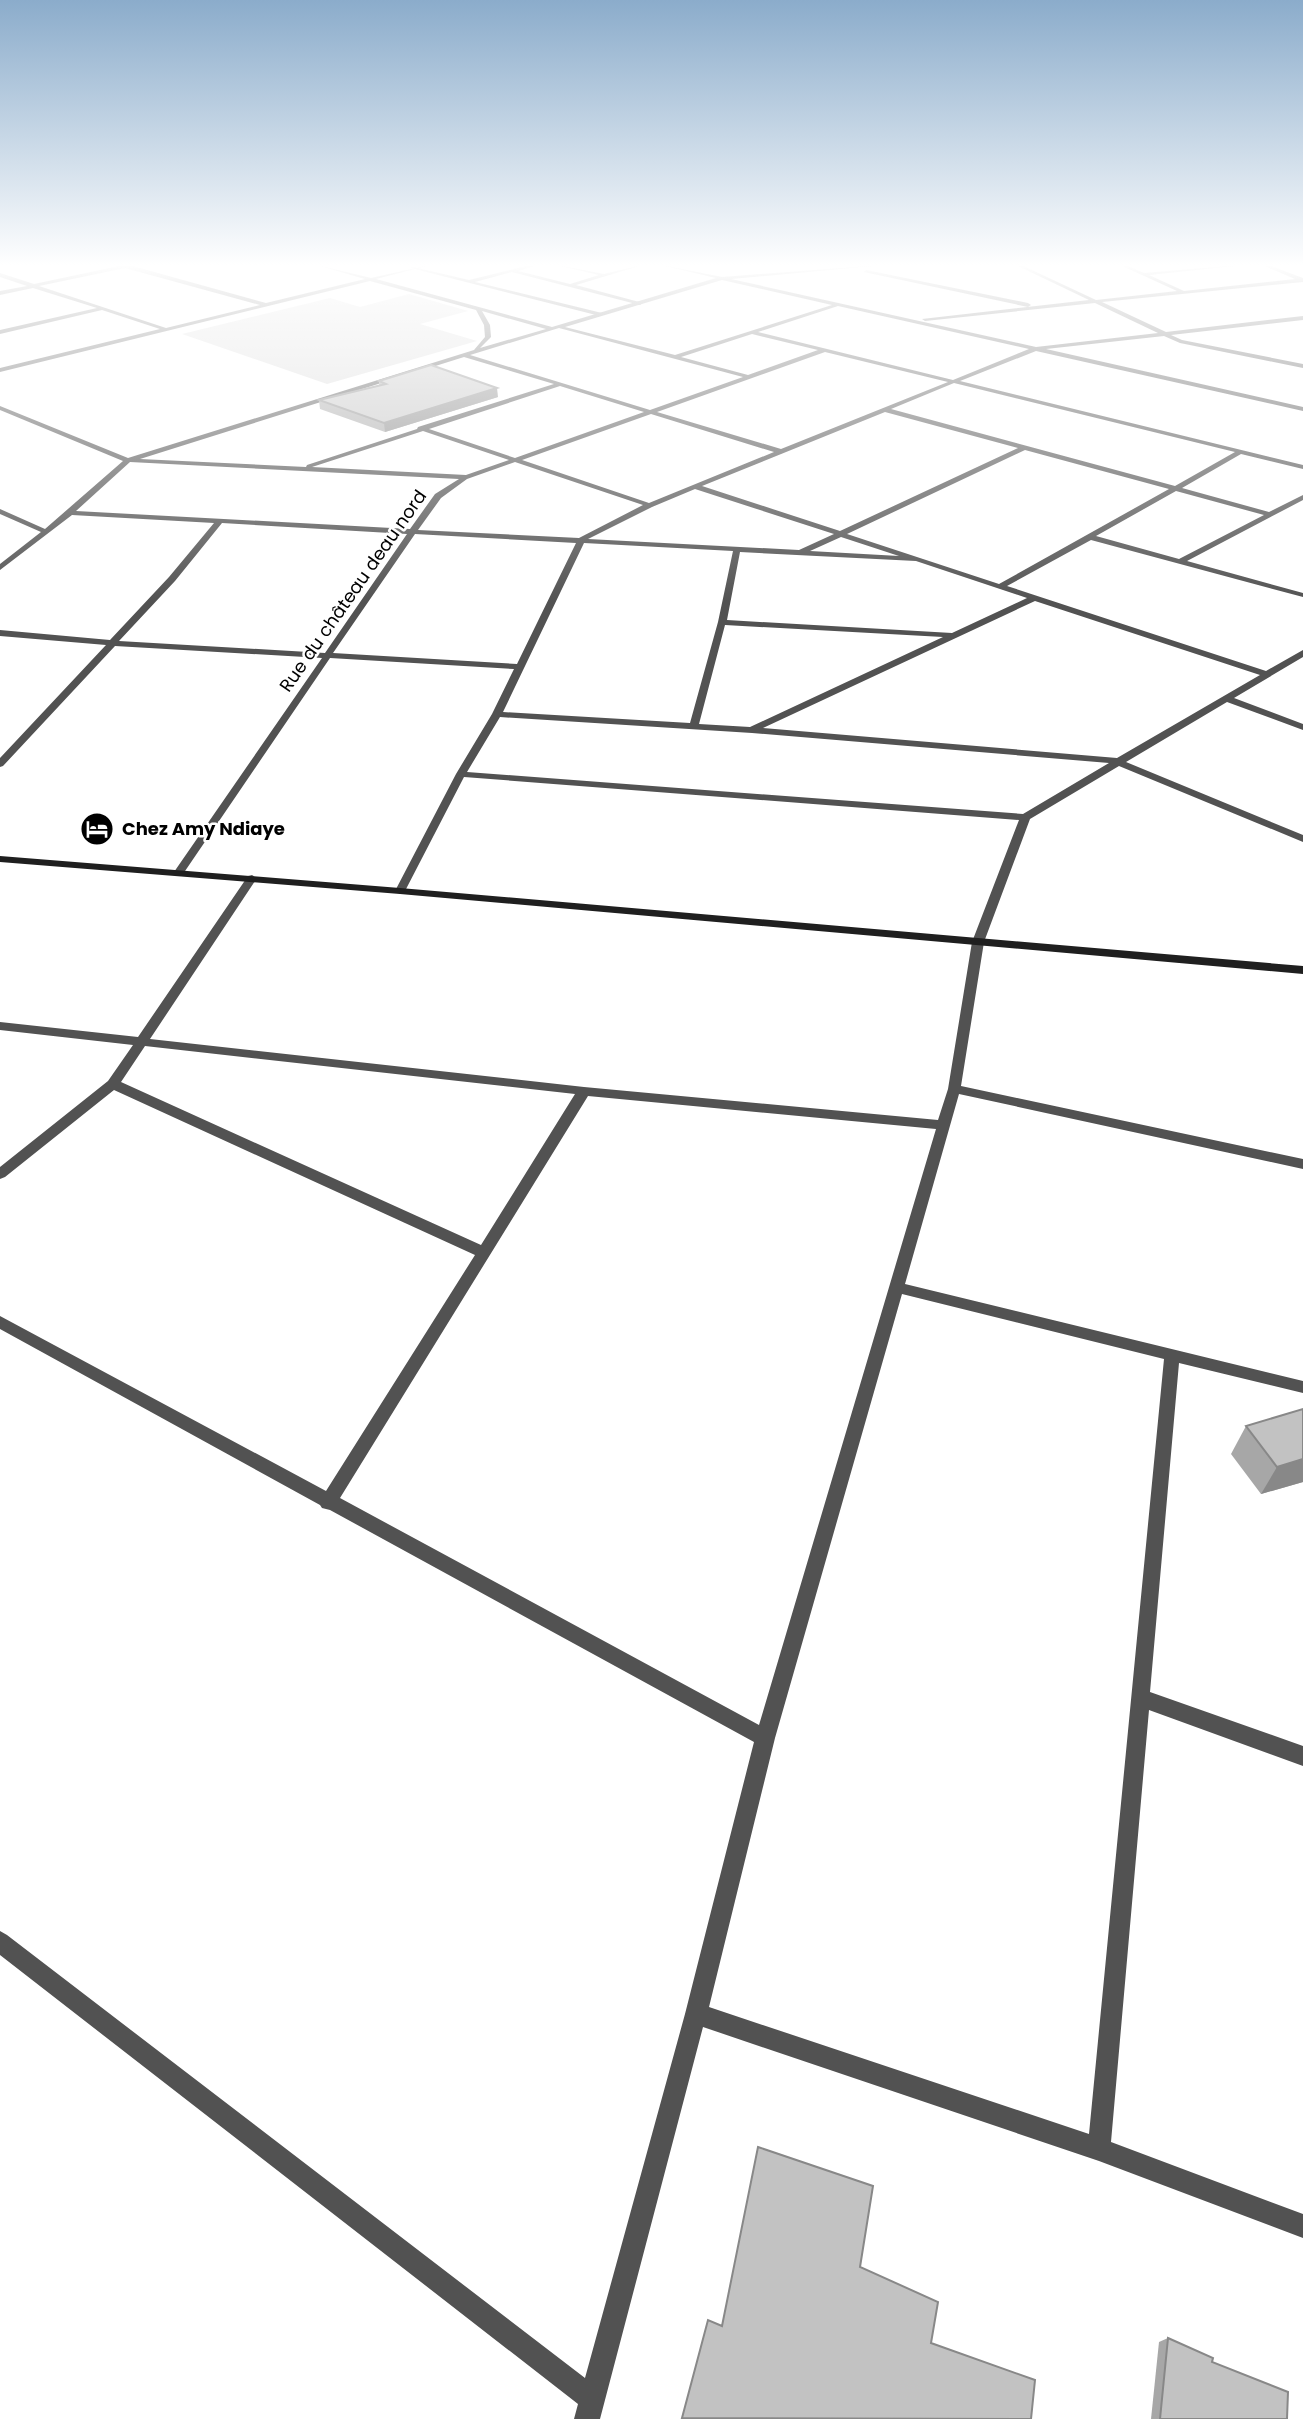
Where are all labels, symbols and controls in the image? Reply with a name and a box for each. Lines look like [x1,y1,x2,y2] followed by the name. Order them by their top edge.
[273,485,432,697] street label: Rue du château deau nord
[78,810,116,848] hotel icon: Chez Amy Ndiaye
[122,816,285,841] place label: Chez Amy Ndiaye

